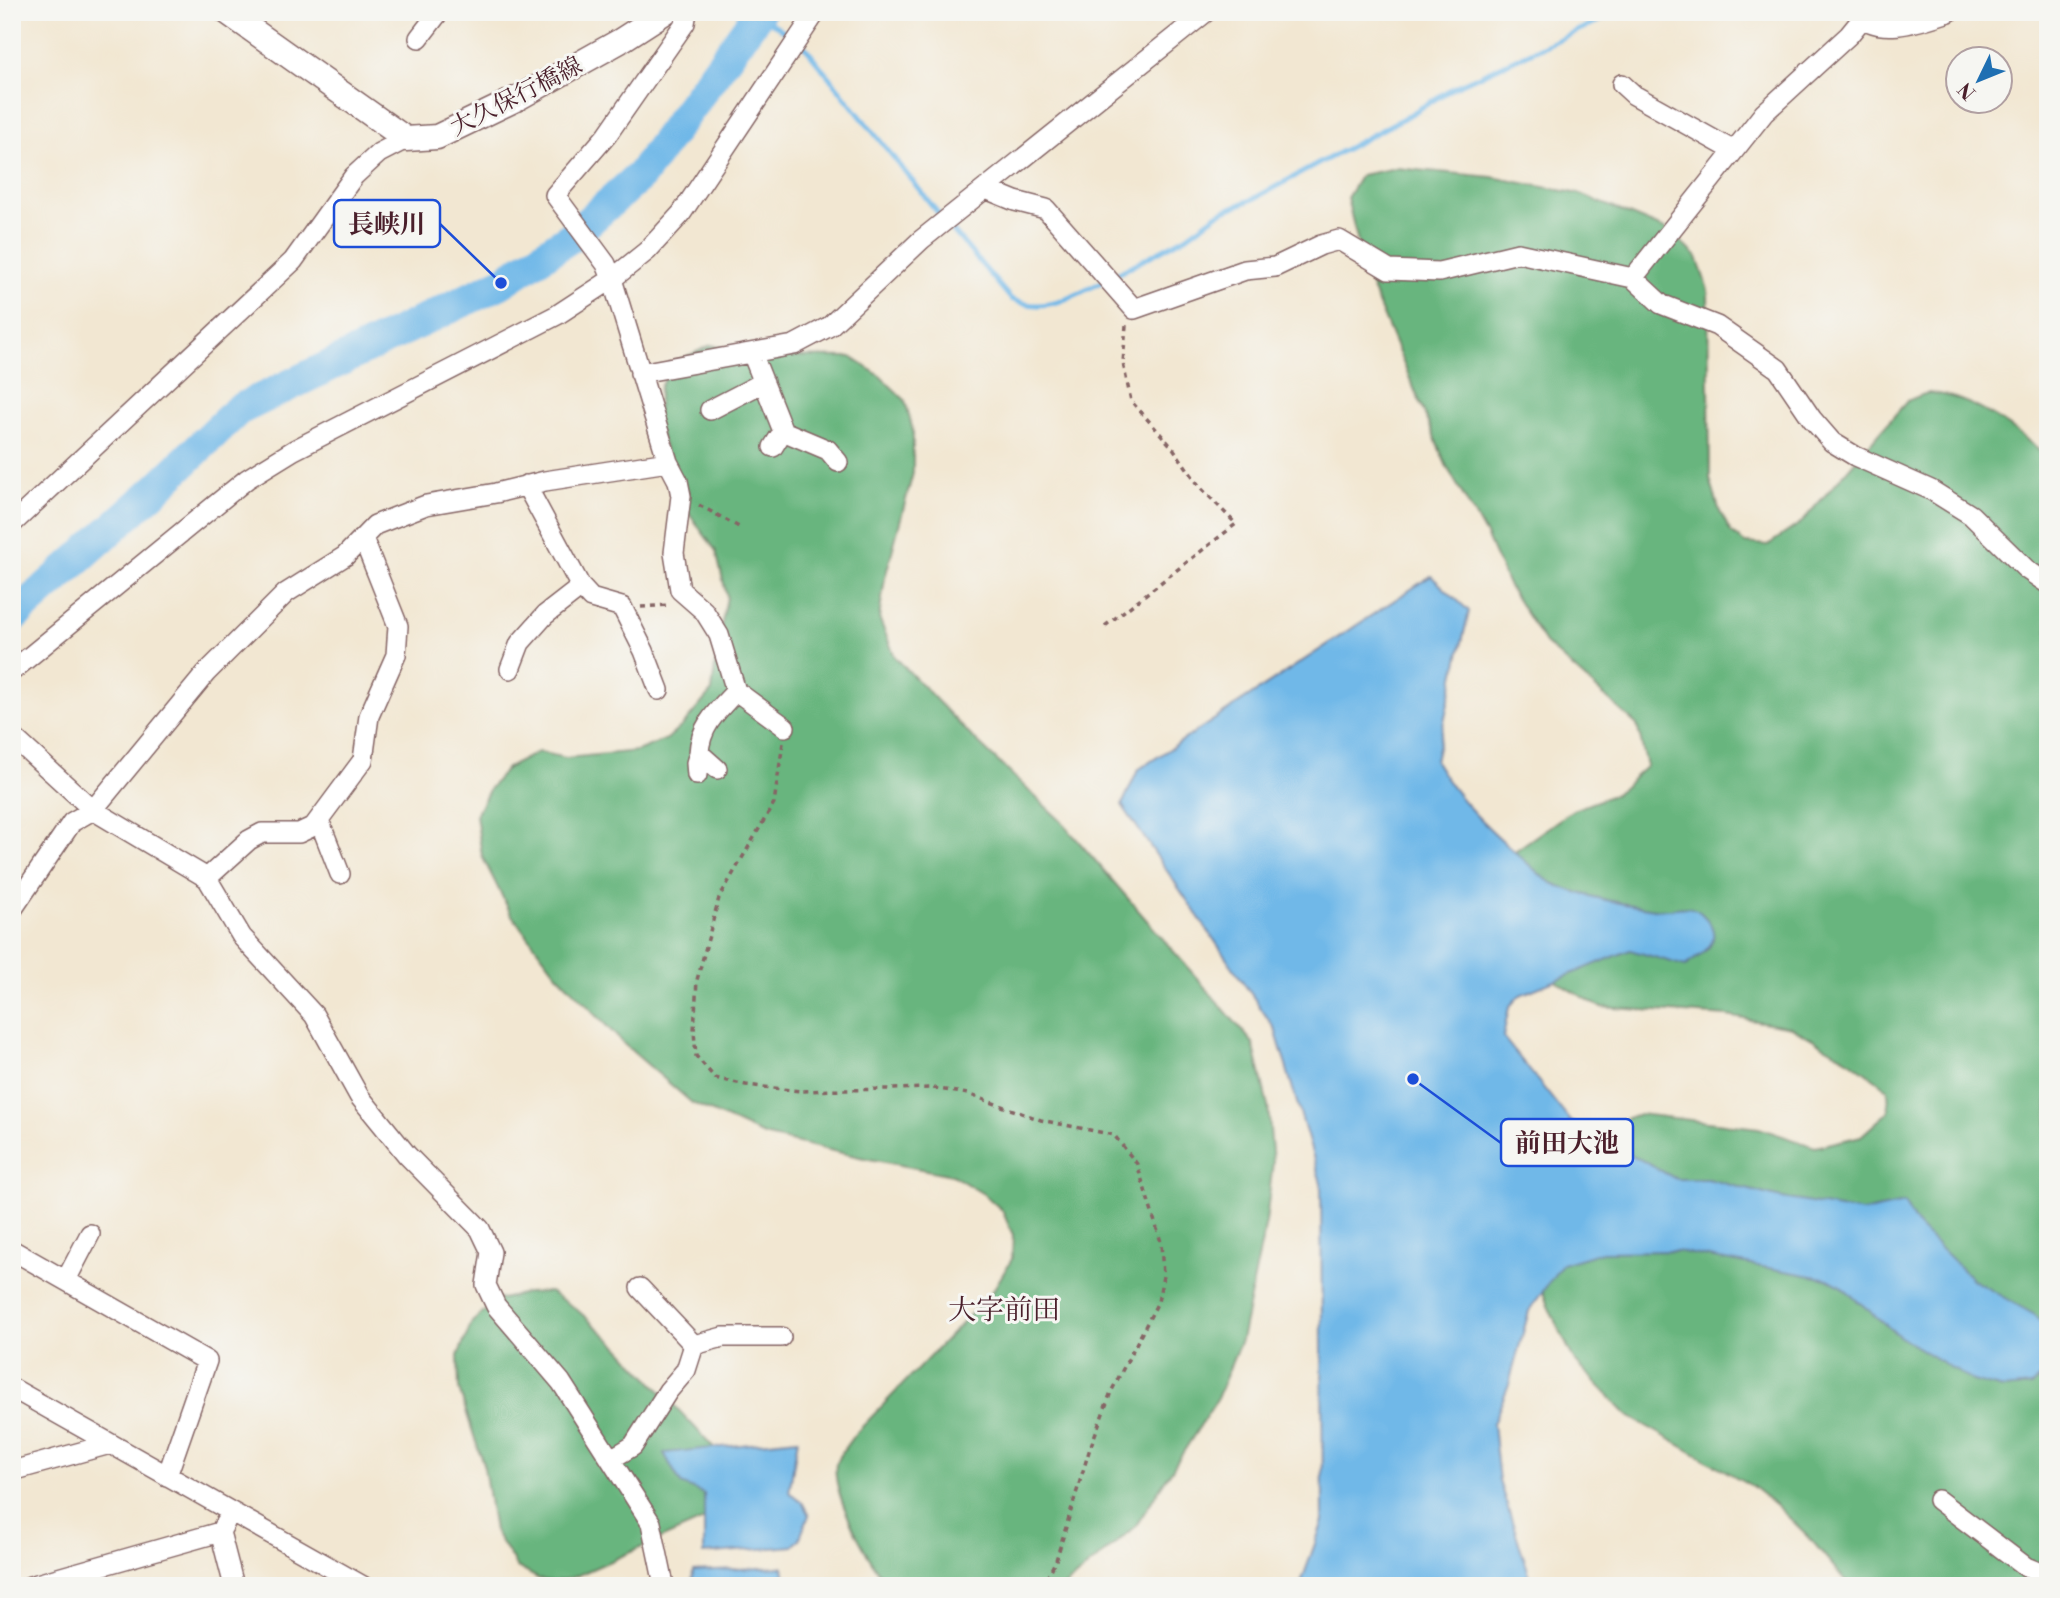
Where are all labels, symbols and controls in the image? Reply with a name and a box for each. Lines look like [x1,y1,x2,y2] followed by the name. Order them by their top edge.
[1944,46,2014,116] north arrow
[445,51,587,143] street label: 大久保行橋線
[1953,77,1981,105] text: N
[334,200,440,247] callout: 長峡川
[348,209,426,241] text: 長峡川
[1501,1119,1633,1166] callout: 前田大池
[1515,1128,1619,1160] text: 前田大池
[948,1293,1060,1328] district label: 大字前田

